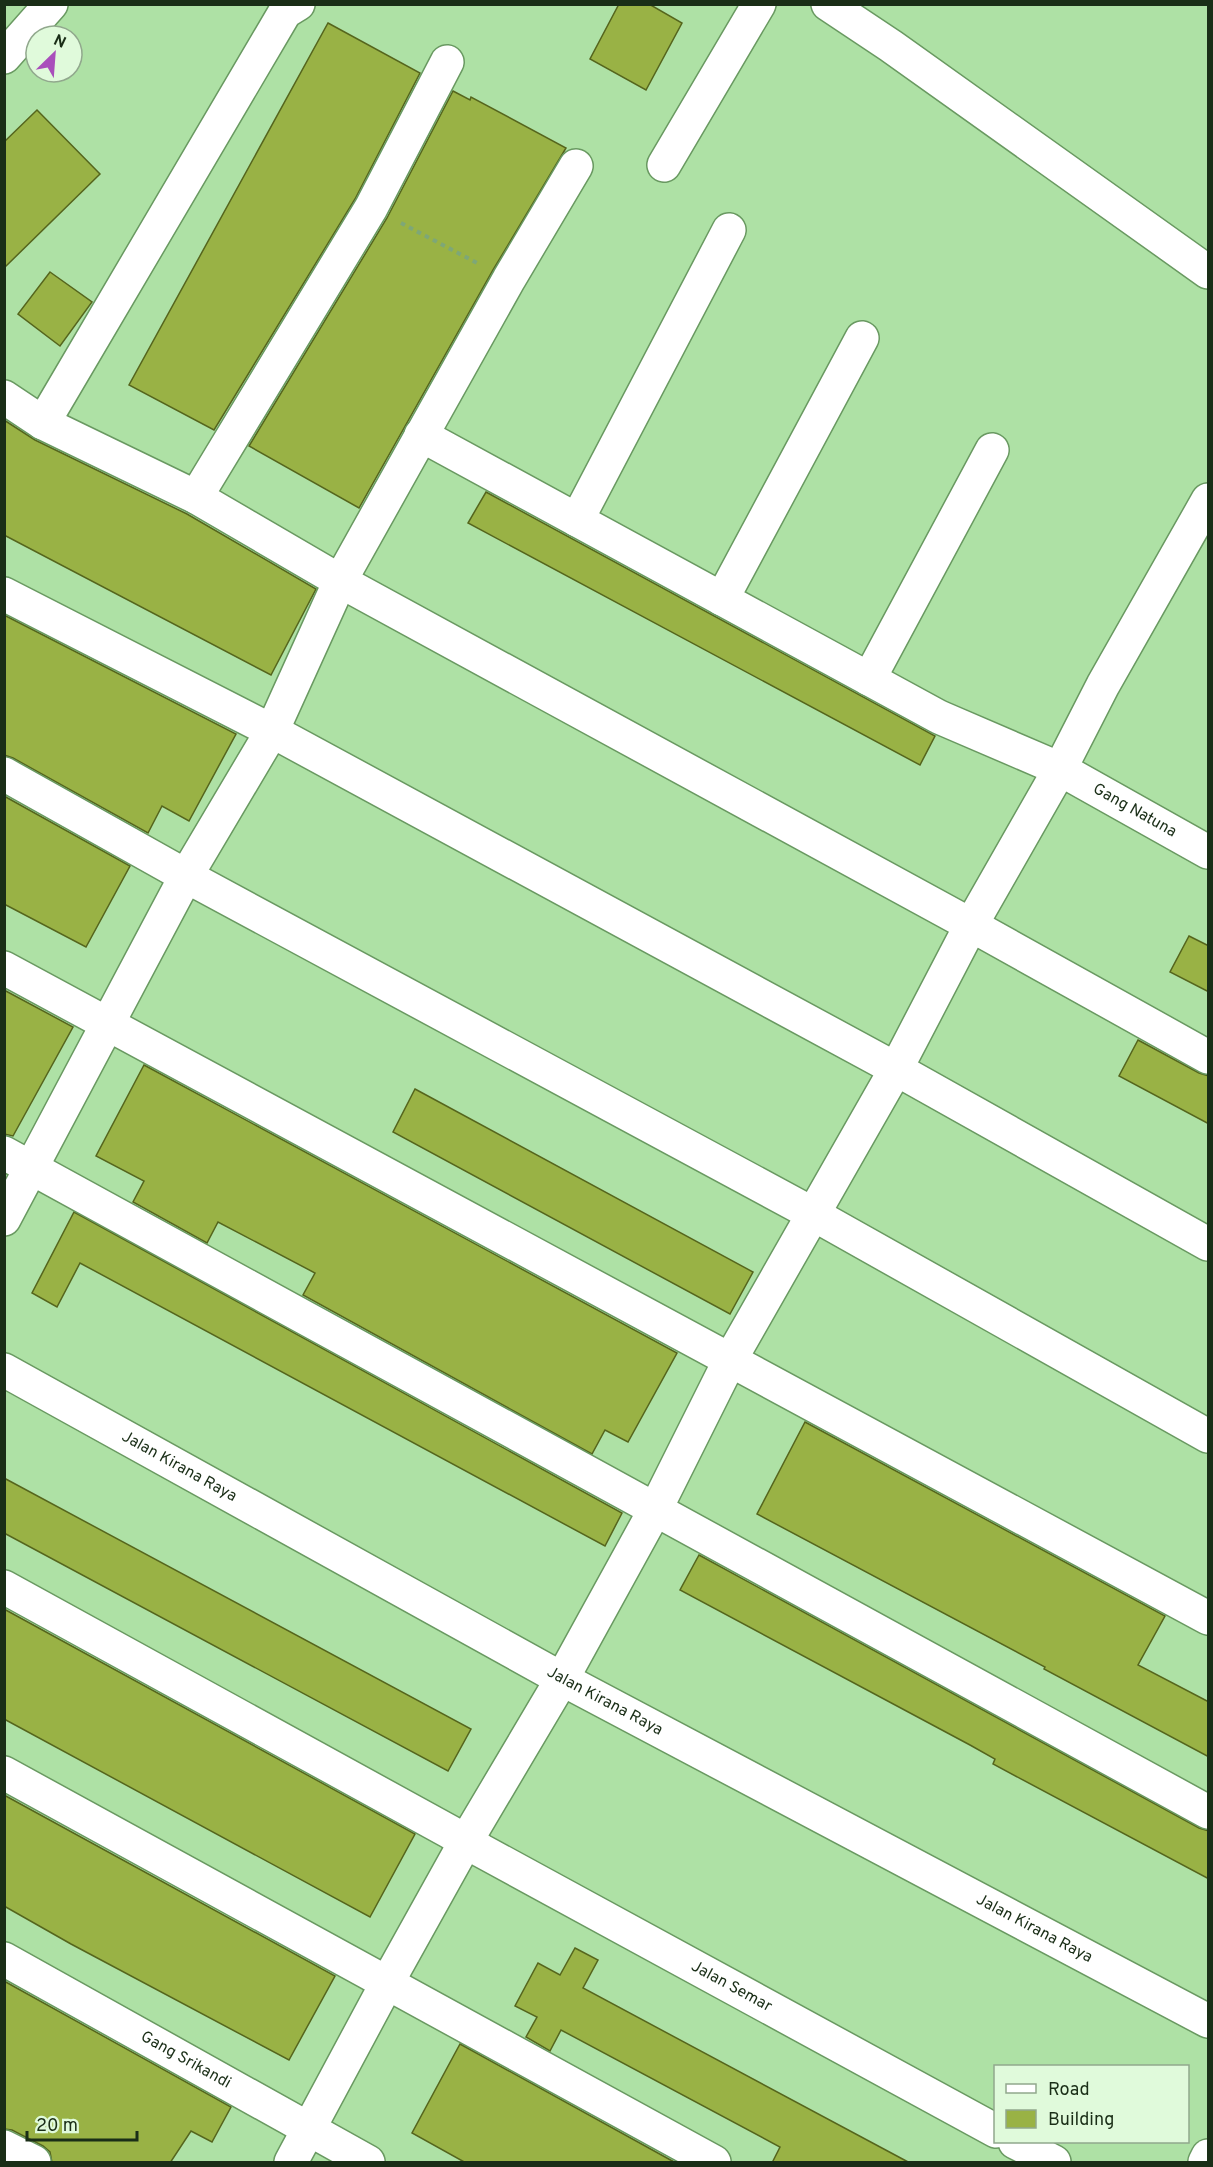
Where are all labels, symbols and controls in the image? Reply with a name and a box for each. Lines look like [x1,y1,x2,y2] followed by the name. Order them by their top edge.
[24,24,84,84] north arrow
[50,31,69,54] text: N
[1089,779,1180,842] street label: Gang Natuna
[118,1427,240,1507] street label: Jalan Kirana Raya
[543,1662,666,1740] street label: Jalan Kirana Raya
[973,1890,1096,1968] street label: Jalan Kirana Raya
[687,1957,775,2017] street label: Jalan Semar
[137,2027,234,2094] street label: Gang Srikandi
[994,2065,1189,2143] legend
[1048,2079,1090,2102] text: Road
[27,2104,136,2142] scale bar
[1048,2109,1114,2132] text: Building
[36,2115,78,2138] text: 20 m

